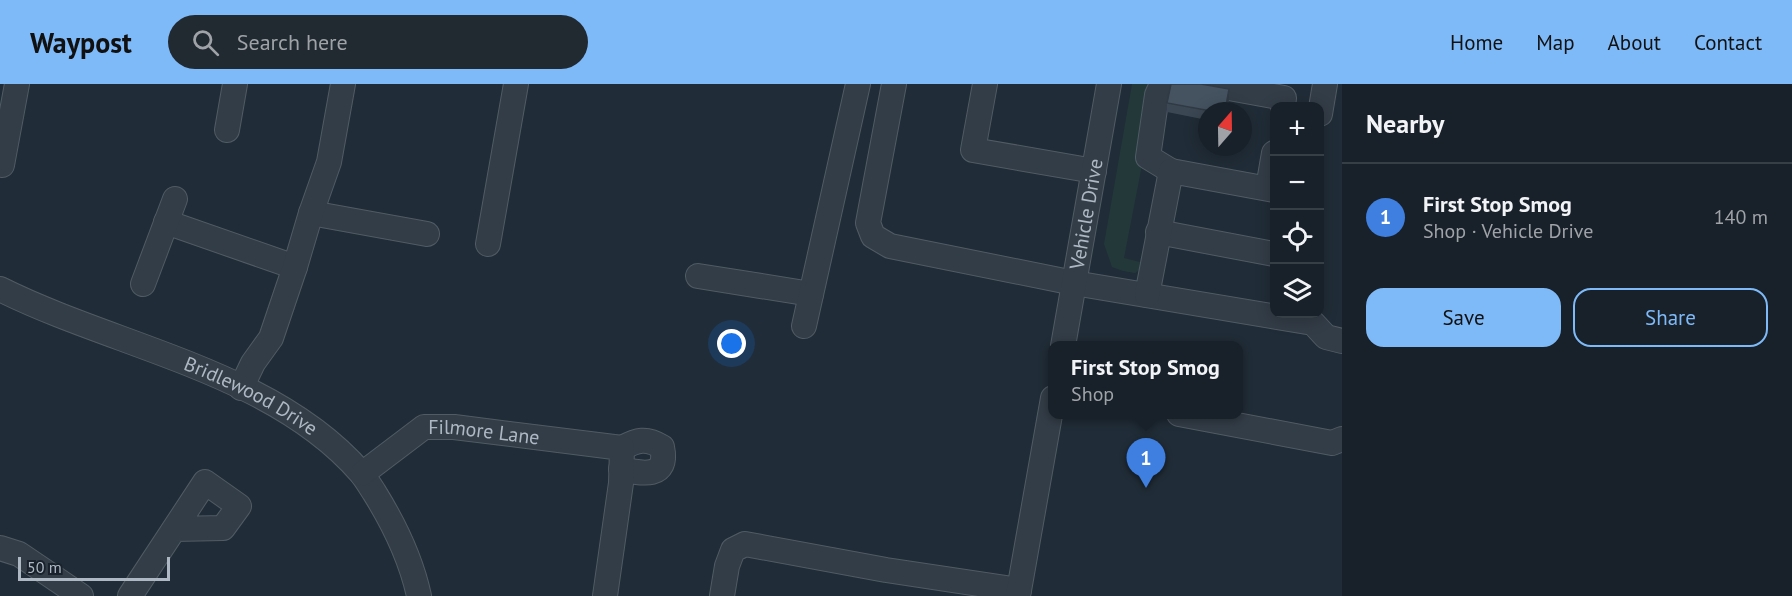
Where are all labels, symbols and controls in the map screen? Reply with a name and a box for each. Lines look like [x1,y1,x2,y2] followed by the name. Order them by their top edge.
[168,15,588,69] search box
[30,24,132,61] text: Waypost
[189,26,222,59] icon: search
[237,28,348,56] text: Search here
[1450,29,1503,56] text: Home
[1536,29,1575,56] text: Map
[1608,29,1661,56] text: About
[1694,29,1762,56] text: Contact
[1198,102,1252,156] north arrow
[1270,102,1324,318] map controls
[1270,102,1324,156] button: +
[1366,107,1444,140] text: Nearby
[1270,156,1324,210] button: −
[1064,157,1109,272] street label: Vehicle Drive
[1423,190,1572,218] text: First Stop Smog
[1380,204,1391,230] text: 1
[1714,204,1768,230] text: 140 m
[1270,210,1324,264] button: locate
[1423,218,1593,244] text: Shop · Vehicle Drive
[1270,264,1324,318] button: layers
[1366,288,1561,347] button: Save
[1573,288,1768,347] button: Share
[717,329,746,358] your location
[1048,341,1243,419] popup
[180,350,323,441] street label: Bridlewood Drive
[1071,353,1220,381] text: First Stop Smog
[1071,381,1114,407] text: Shop
[428,414,541,451] street label: Filmore Lane
[1126,438,1166,488] pin: 1
[18,554,170,582] scale bar
[27,557,62,577] text: 50 m

